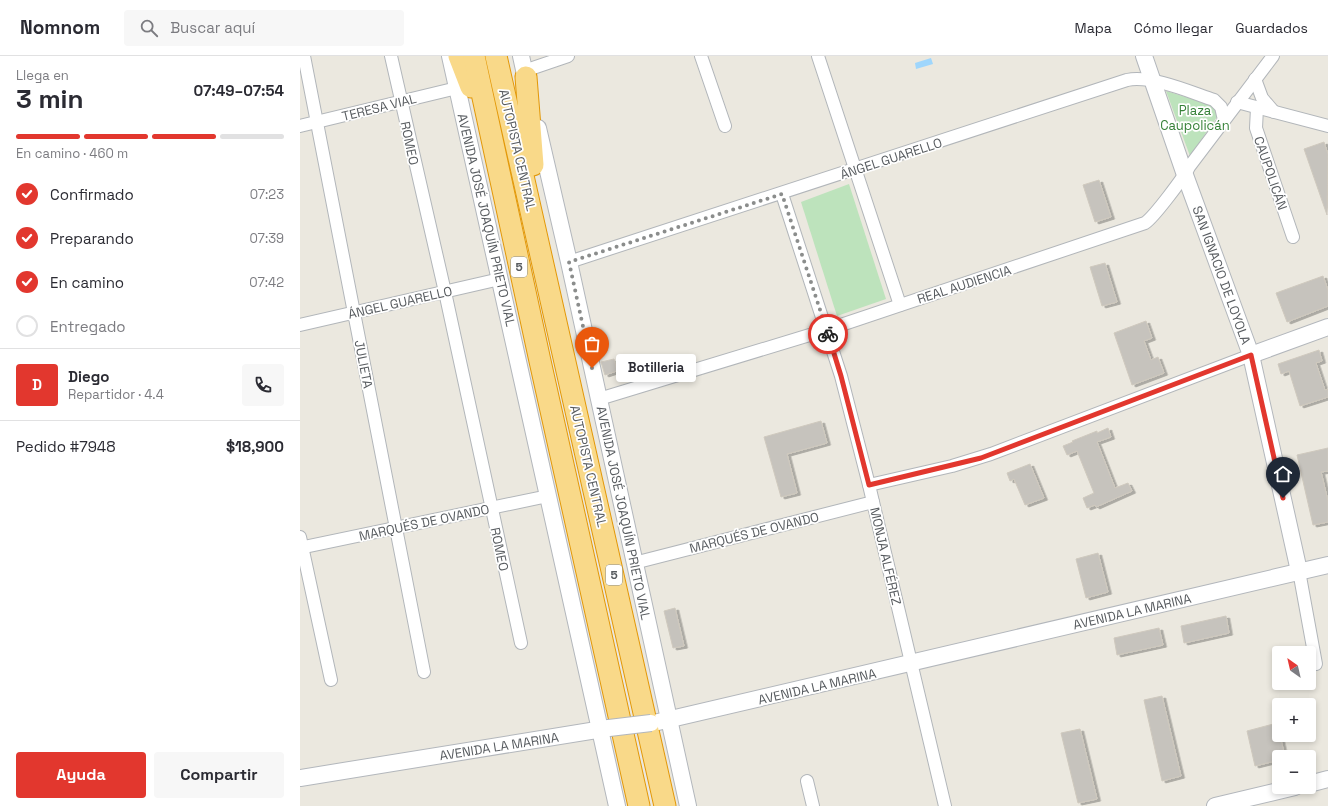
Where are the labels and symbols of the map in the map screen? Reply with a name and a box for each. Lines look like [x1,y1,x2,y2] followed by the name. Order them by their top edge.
[495,87,540,213] street label: AUTOPISTA CENTRAL
[340,90,418,125] street label: TERESA VIAL
[1160,102,1230,134] park label: Plaza Caupolicán
[454,112,519,328] street label: AVENIDA JOSÉ JOAQUÍN PRIETO VIAL
[397,120,422,166] street label: ROMEO
[838,134,944,183] street label: ÁNGEL GUARELLO
[1250,134,1291,212] street label: CAUPOLICÁN
[1189,204,1255,347] street label: SAN IGNACIO DE LOYOLA
[511,257,527,277] road number: 5
[915,261,1013,308] street label: REAL AUDIENCIA
[346,282,454,323] street label: ÁNGEL GUARELLO
[808,314,848,354] courier
[575,327,609,368] pin
[351,339,377,390] street label: JULIETA
[616,354,696,382] callout: Botilleria
[566,403,611,529] street label: AUTOPISTA CENTRAL
[593,405,655,622] street label: AVENIDA JOSÉ JOAQUÍN PRIETO VIAL
[1266,457,1300,498] pin
[357,500,491,545] street label: MARQUÉS DE OVANDO
[866,506,905,607] street label: MONJA ALFÉREZ
[688,508,821,557] street label: MARQUÉS DE OVANDO
[487,526,512,572] street label: ROMEO
[606,565,622,585] road number: 5
[1071,590,1193,633] street label: AVENIDA LA MARINA
[1272,646,1316,690] north arrow
[756,665,878,708] street label: AVENIDA LA MARINA
[438,729,560,764] street label: AVENIDA LA MARINA

